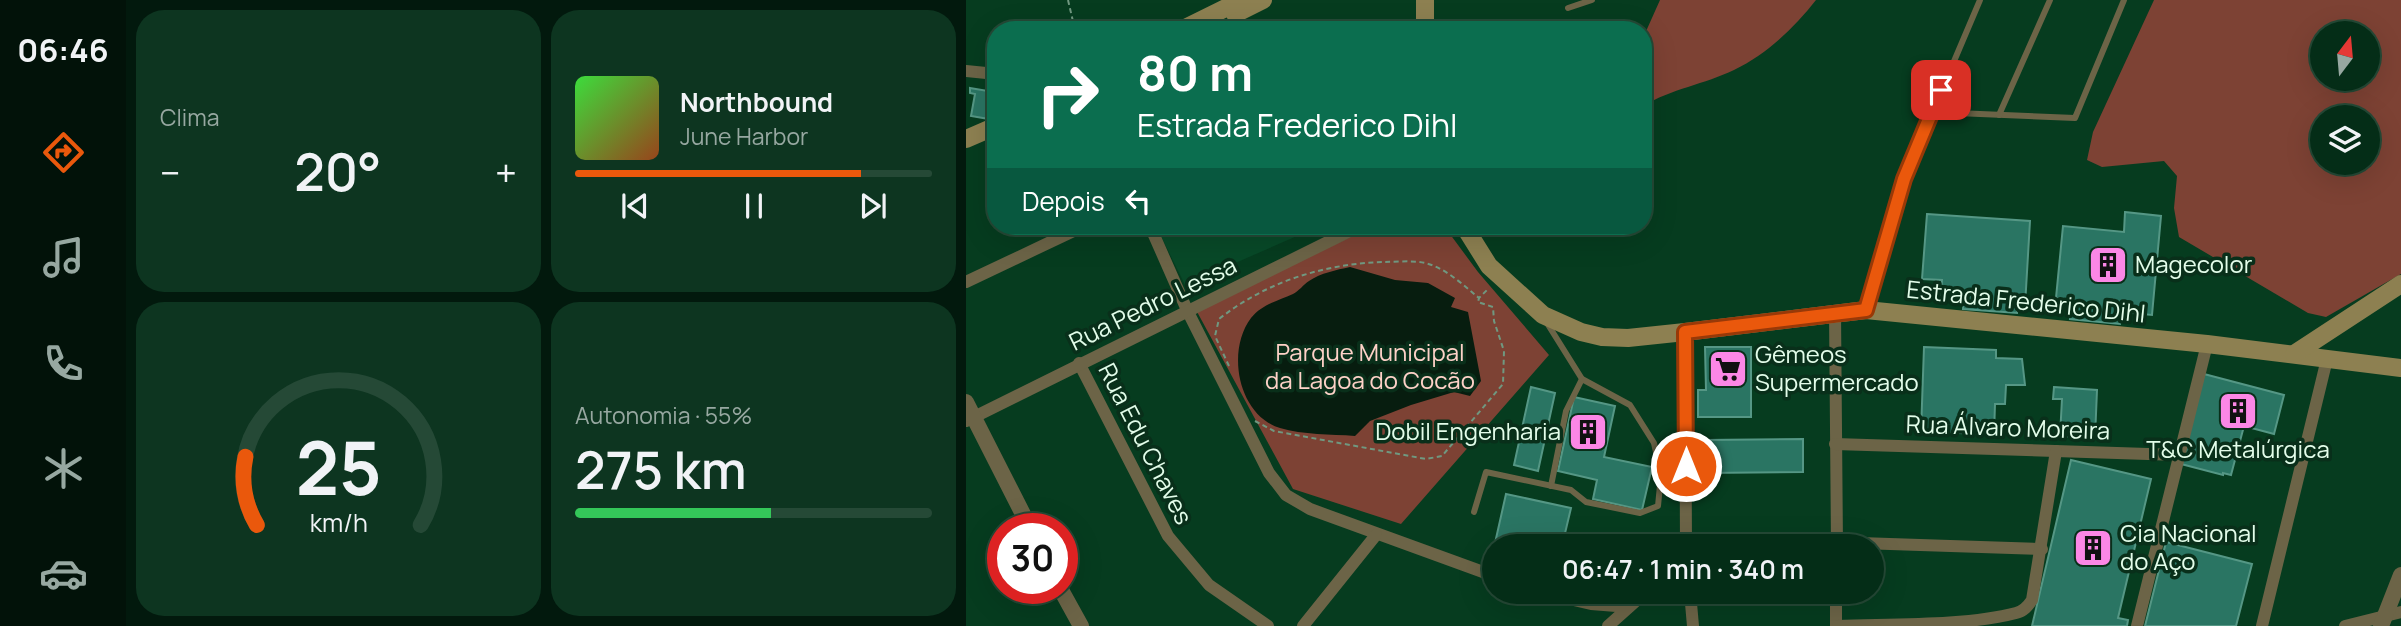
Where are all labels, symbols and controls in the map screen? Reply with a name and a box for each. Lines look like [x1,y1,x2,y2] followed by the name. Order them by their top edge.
[2310,21,2380,91] north arrow
[2310,21,2380,175] map controls
[17,28,109,72] text: 06:46
[1137,39,1253,106] text: 80 m
[1022,49,1113,140] icon: right
[1911,60,1971,120] pin
[1922,71,1960,109] icon: arrive
[680,84,833,120] text: Northbound
[160,101,219,133] text: Clima
[1137,103,1457,147] text: Estrada Frederico Dihl
[2310,105,2380,175] button: layers
[680,120,808,152] text: June Harbor
[39,128,88,177] icon: directions
[294,136,381,207] text: 20°
[160,146,181,198] text: −
[495,146,517,198] text: +
[1119,182,1157,220] icon: left
[1022,183,1105,219] text: Depois
[616,187,654,225] icon: previous
[735,187,773,225] icon: pause
[854,187,892,225] icon: next
[39,233,88,282] icon: music
[2087,244,2129,286] building icon: Magecolor
[2135,247,2253,280] place label: Magecolor
[1063,248,1242,357] street label: Rua Pedro Lessa
[1905,272,2147,329] street label: Estrada Frederico Dihl
[1265,335,1475,396] park label: Parque Municipal da Lagoa do Cocão
[1755,337,1919,398] place label: Gêmeos Supermercado
[39,339,88,388] icon: phone
[1707,348,1749,390] supermarket icon: Gêmeos Supermercado
[1091,357,1201,530] street label: Rua Edu Chaves
[2217,390,2259,432] building icon: T&C Metalúrgica
[575,399,752,431] text: Autonomia · 55%
[1905,406,2111,447] street label: Rua Álvaro Moreira
[1567,411,1609,453] building icon: Dobil Engenharia
[1375,414,1561,447] place label: Dobil Engenharia
[295,417,382,517] text: 25
[1649,429,1723,503] position arrow
[2146,432,2330,465] place label: T&C Metalúrgica
[575,434,747,505] text: 275 km
[39,444,88,493] icon: climate
[309,505,368,540] text: km/h
[987,513,1078,604] speed limit sign: 30
[2120,516,2257,577] place label: Cia Nacional do Aço
[2072,527,2114,569] building icon: Cia Nacional do Aço
[39,549,88,598] icon: car
[1562,551,1804,587] text: 06:47 · 1 min · 340 m

